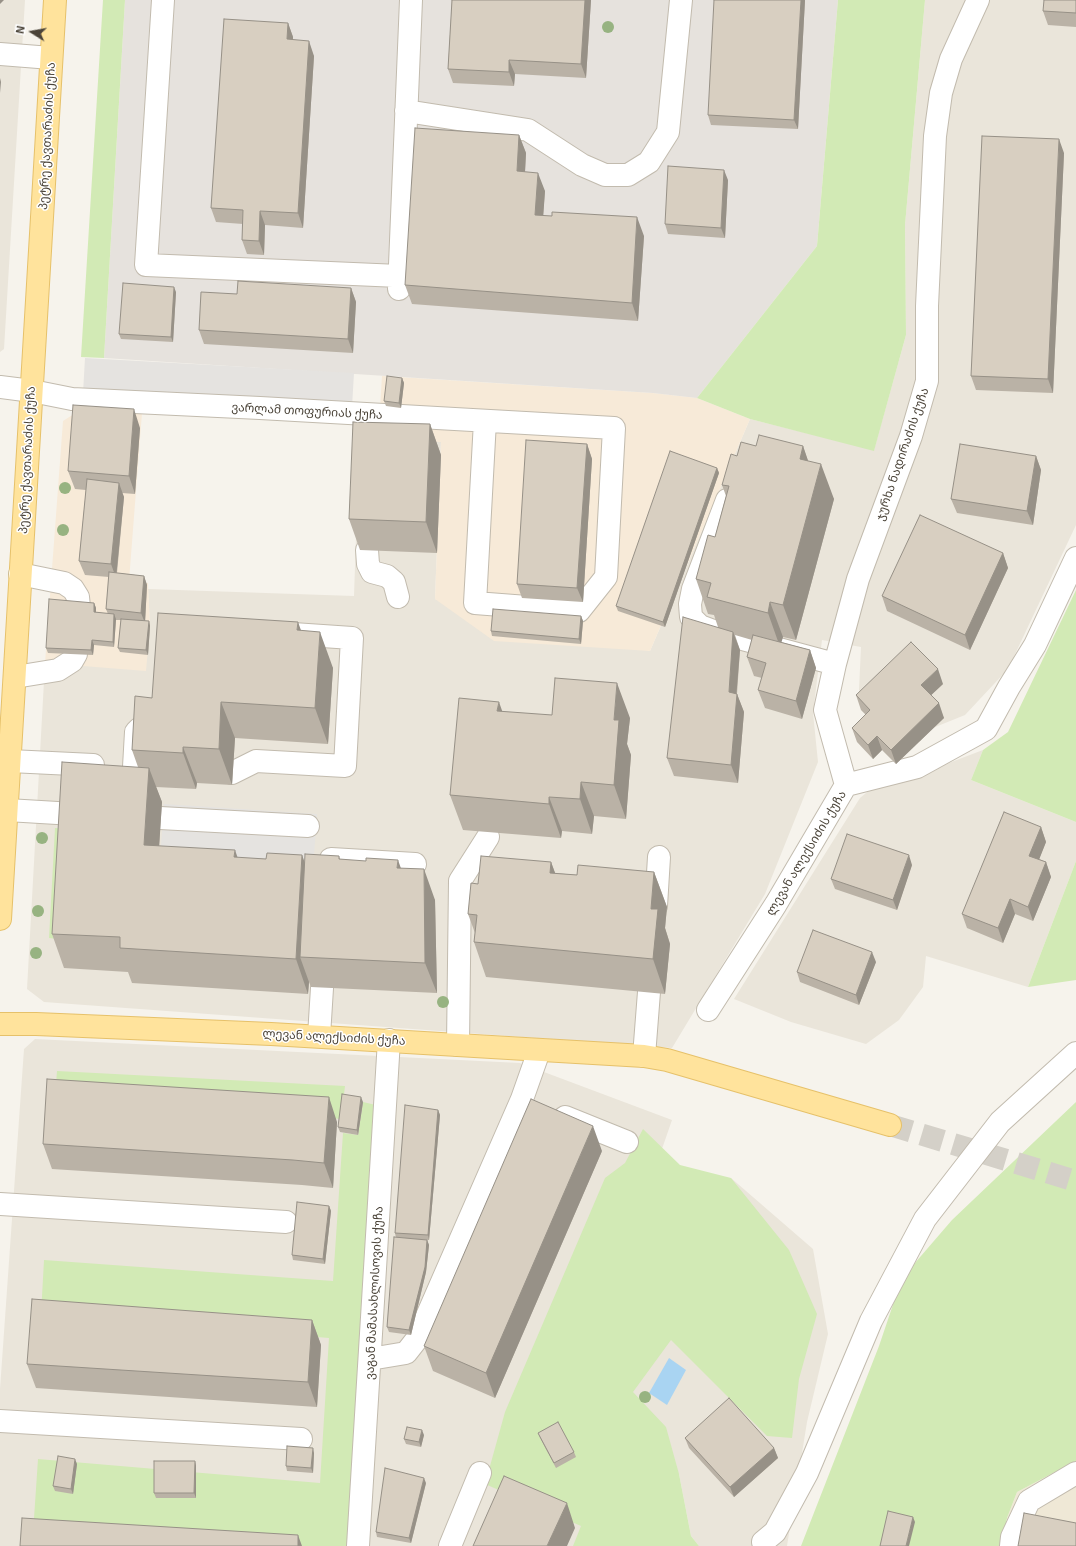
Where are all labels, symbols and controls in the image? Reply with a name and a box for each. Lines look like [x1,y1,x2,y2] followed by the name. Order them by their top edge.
[12,12,52,52] north arrow
[13,24,27,35] text: N
[36,62,58,210] street label: პეტრე ქავთარაძის ქუჩა
[16,386,38,534] street label: პეტრე ქავთარაძის ქუჩა
[872,386,932,522] street label: ჯურხა ნადირაძის ქუჩა
[231,400,383,422] street label: ვარლამ თოფურიას ქუჩა
[763,788,849,918] street label: ლევან ალექსიძის ქუჩა
[262,1026,406,1048] street label: ლევან ალექსიძის ქუჩა
[362,1206,386,1380] street label: ვაგან მამასახლისოვის ქუჩა

